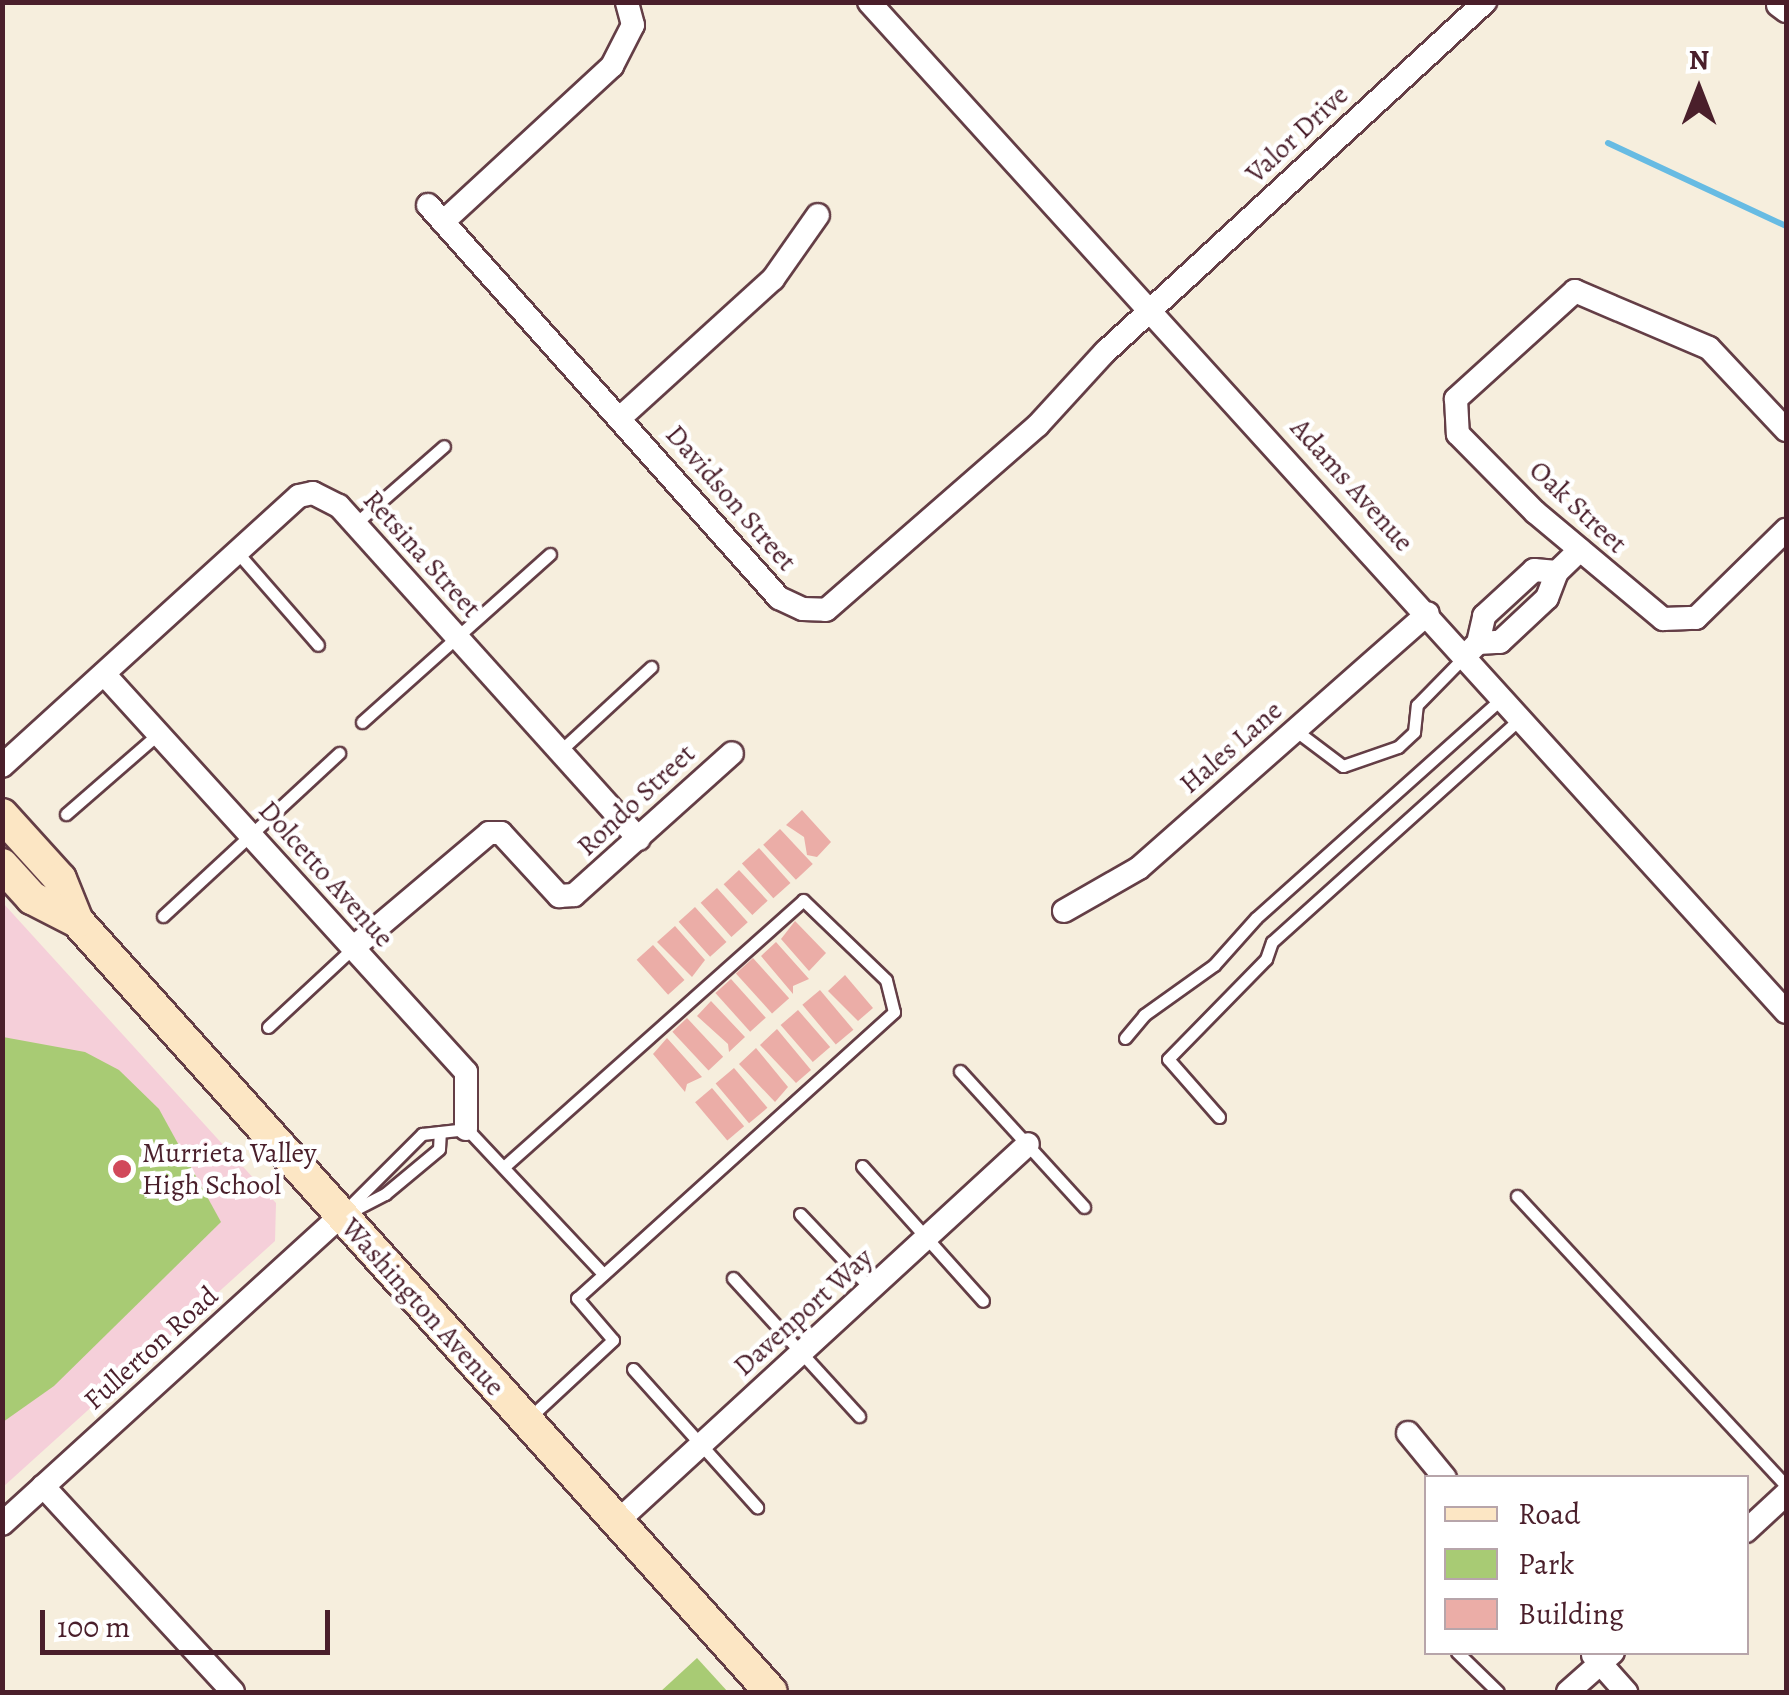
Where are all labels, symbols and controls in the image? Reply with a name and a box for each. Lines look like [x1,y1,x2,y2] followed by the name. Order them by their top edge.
[1649,40,1749,140] north arrow
[1689,41,1709,79] text: N
[1239,78,1355,190] street label: Valor Drive
[1283,412,1421,558] street label: Adams Avenue
[658,418,804,578] street label: Davidson Street
[1522,454,1634,560] street label: Oak Street
[356,483,488,625] street label: Retsina Street
[1173,693,1289,801] street label: Hales Lane
[570,737,702,863] street label: Rondo Street
[251,794,401,954] street label: Dolcetto Avenue
[142,1136,317,1202] place label: Murrieta Valley High School
[111,1158,133,1180] marker: Murrieta Valley High School
[334,1211,512,1403] street label: Washington Avenue
[727,1241,879,1383] street label: Davenport Way
[77,1279,225,1417] street label: Fullerton Road
[1424,1475,1749,1655] legend
[1518,1494,1580,1534] text: Road
[1518,1544,1574,1584] text: Park
[45,1590,335,1652] scale bar
[1518,1594,1624,1634] text: Building
[57,1607,130,1647] text: 100 m

